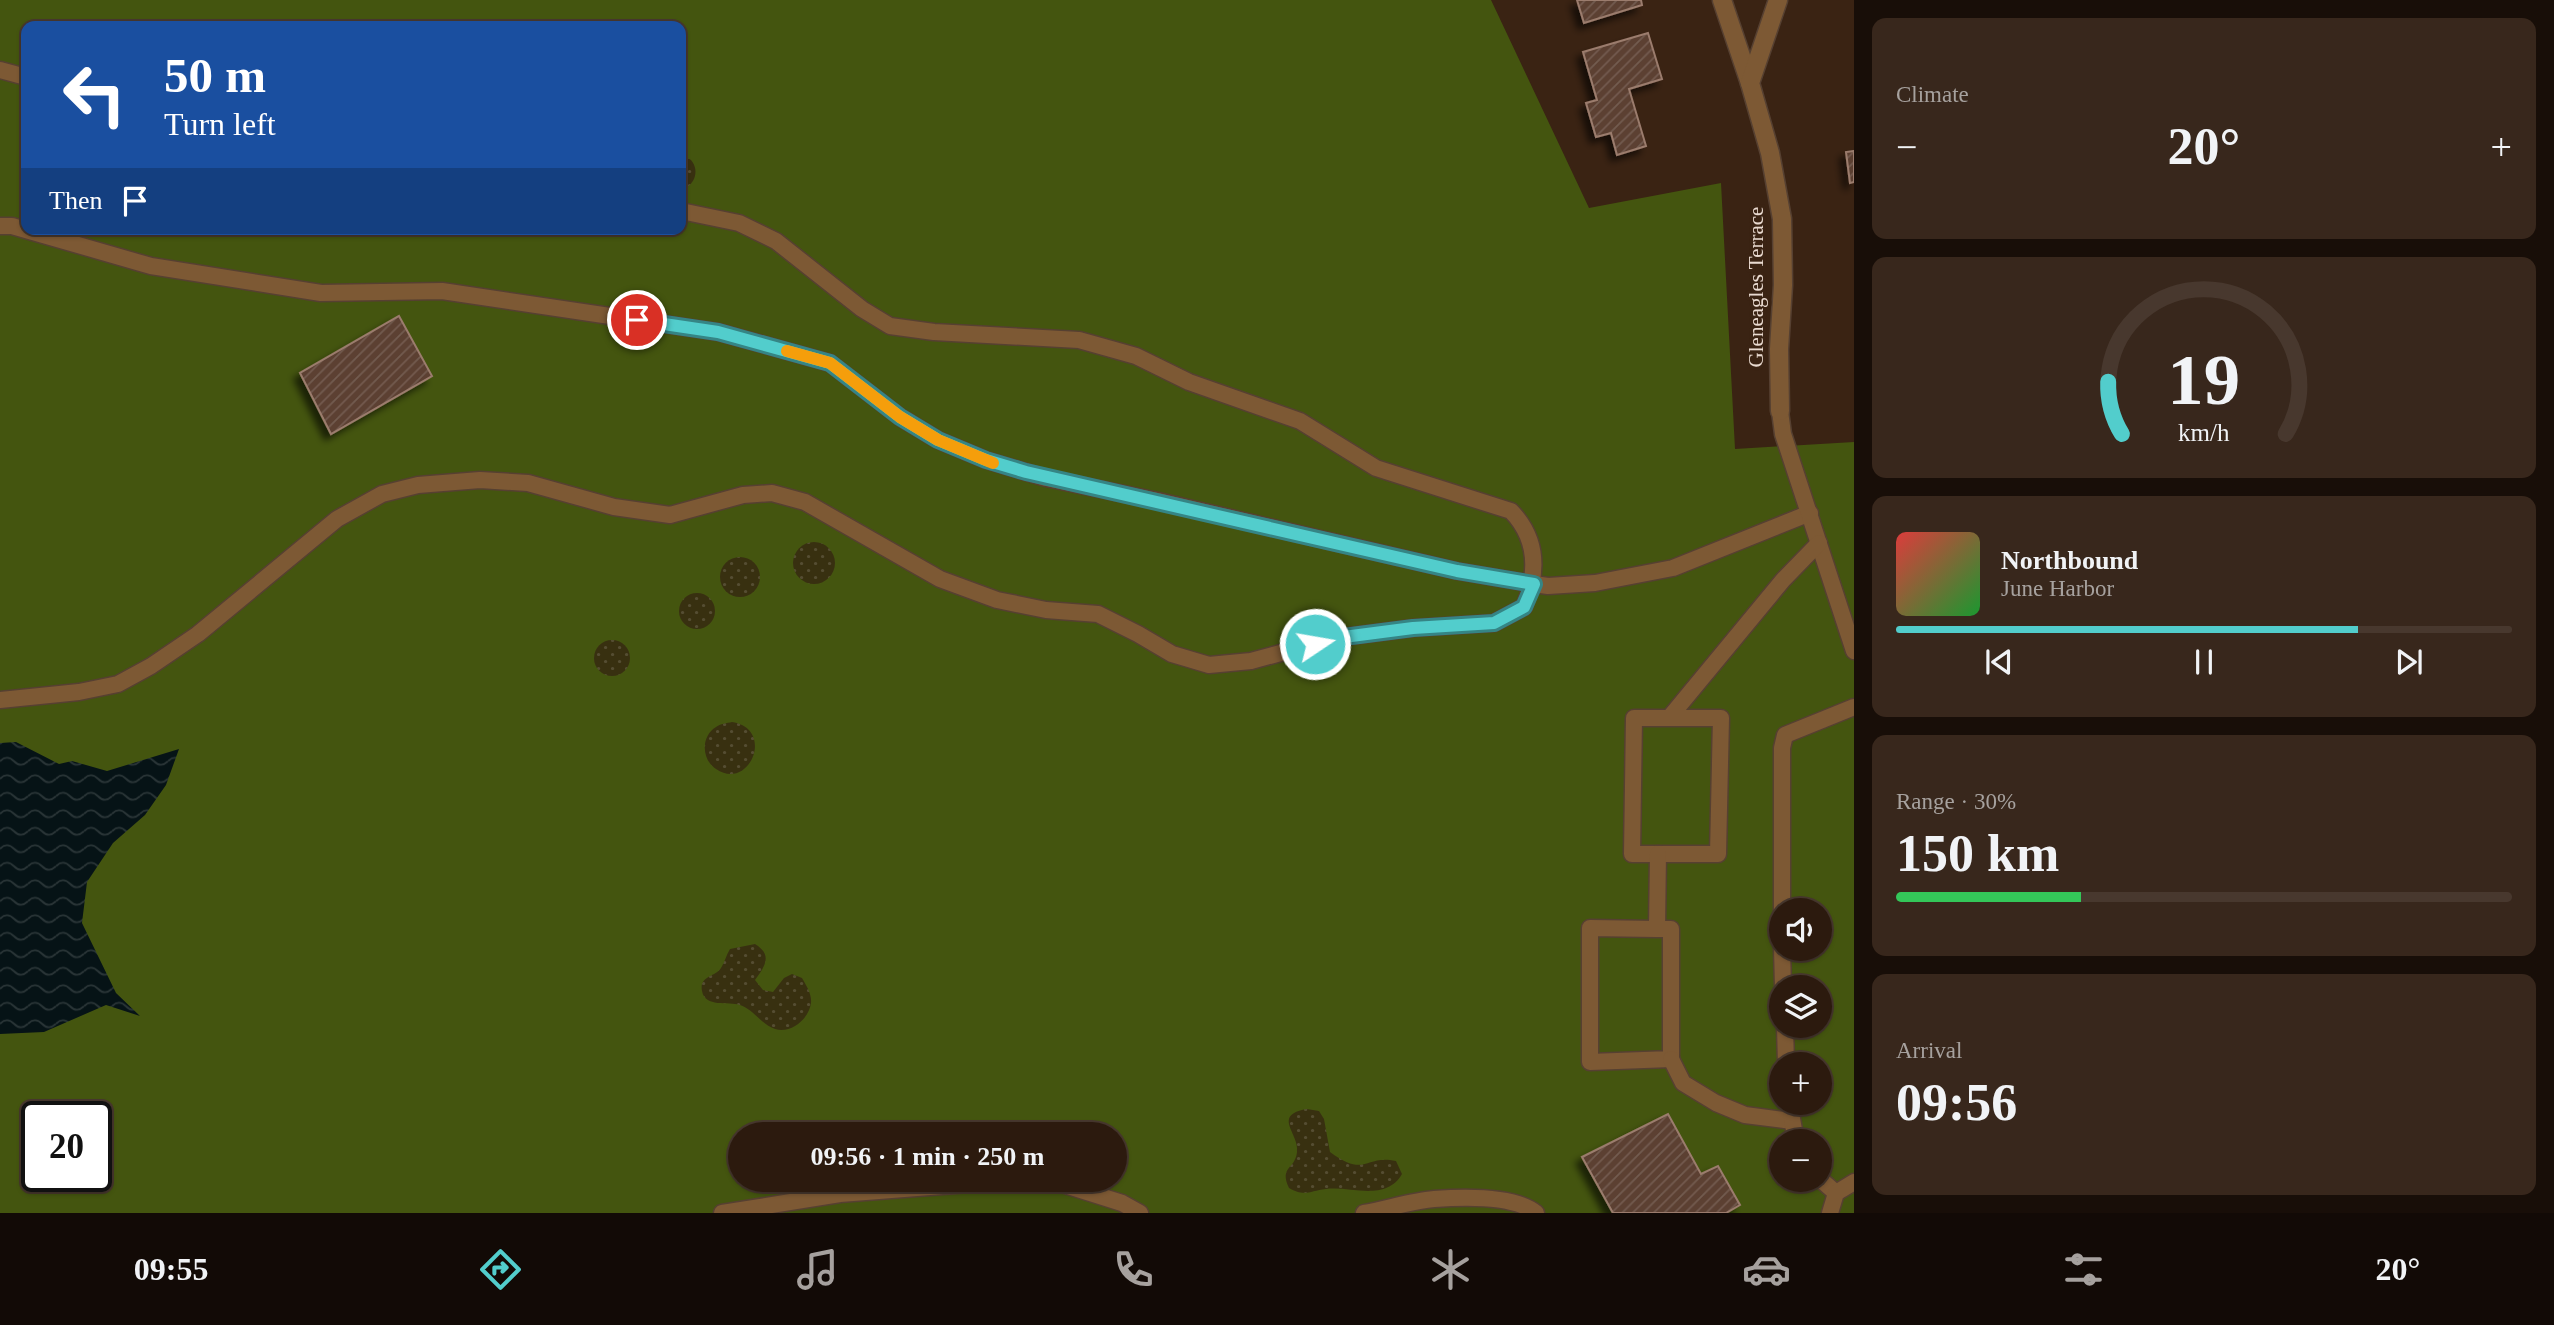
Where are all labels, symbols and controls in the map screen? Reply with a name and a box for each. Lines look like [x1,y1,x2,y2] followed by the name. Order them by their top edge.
[164,48,266,103] text: 50 m
[49,49,140,140] icon: left
[1896,82,1969,107] text: Climate
[164,106,276,142] text: Turn left
[2168,118,2240,175] text: 20°
[1896,126,1917,168] text: −
[2491,126,2512,168] text: +
[116,182,154,220] icon: arrive
[49,186,102,215] text: Then
[1744,207,1768,367] street label: Gleneagles Terrace
[607,290,667,350] pin
[618,301,656,339] icon: arrive
[2168,339,2240,420] text: 19
[2178,418,2230,445] text: km/h
[2001,546,2138,575] text: Northbound
[2001,576,2114,601] text: June Harbor
[1278,607,1352,681] position arrow
[1980,643,2018,681] icon: previous
[2185,643,2223,681] icon: pause
[2390,643,2428,681] icon: next
[1896,789,2016,814] text: Range · 30%
[1896,825,2059,882] text: 150 km
[1769,898,1832,1192] map controls
[1769,898,1832,961] button: sound
[1769,975,1832,1038] button: layers
[1896,1038,1962,1063] text: Arrival
[1769,1052,1832,1115] button: +
[1896,1074,2017,1131] text: 09:56
[21,1101,112,1192] speed limit sign: 20
[1769,1129,1832,1192] button: −
[811,1142,1045,1171] text: 09:56 · 1 min · 250 m
[476,1245,525,1294] icon: directions
[793,1245,842,1294] icon: music
[1109,1245,1158,1294] icon: phone
[1426,1245,1475,1294] icon: climate
[1742,1245,1791,1294] icon: car
[2059,1245,2108,1294] icon: filters
[134,1251,208,1287] text: 09:55
[2375,1251,2420,1287] text: 20°

